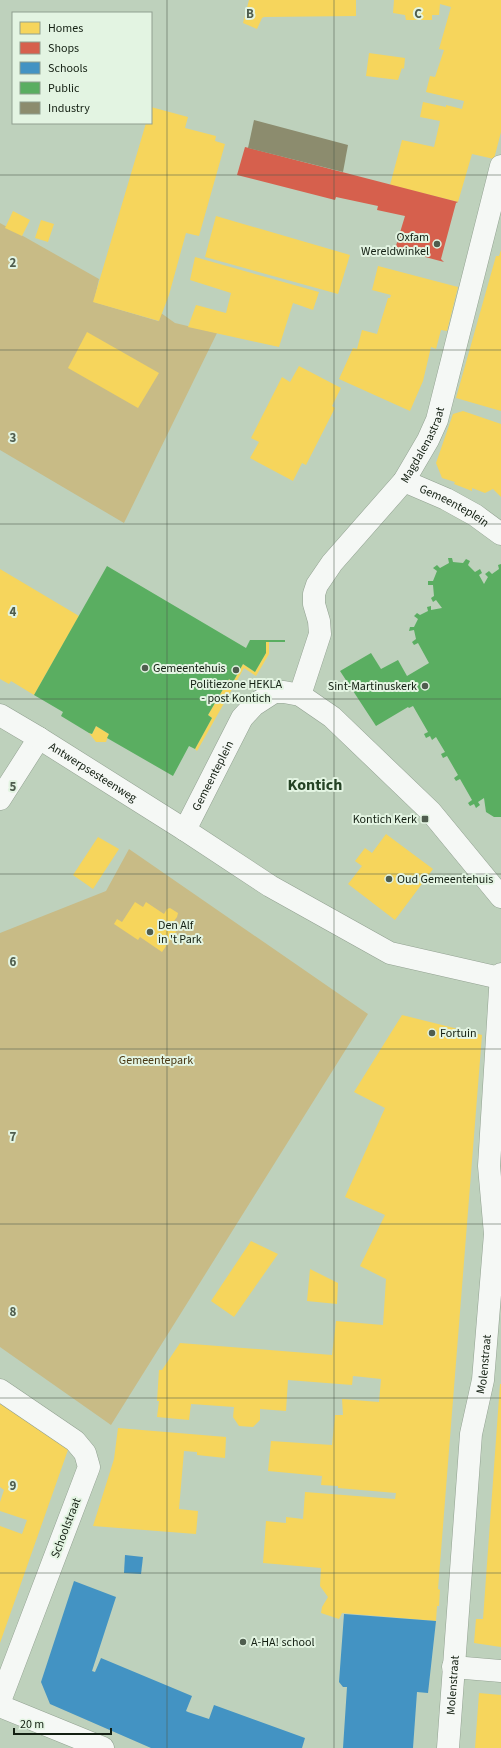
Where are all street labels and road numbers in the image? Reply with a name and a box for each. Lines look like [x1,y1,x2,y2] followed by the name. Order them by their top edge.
[396,405,448,486] street label: Magdalenastraat
[417,480,493,531] street label: Gemeenteplein
[46,738,140,806] street label: Antwerpsesteenweg
[188,738,238,814] street label: Gemeenteplein
[472,1334,495,1395] street label: Molenstraat
[47,1495,85,1561] street label: Schoolstraat
[442,1655,463,1716] street label: Molenstraat

